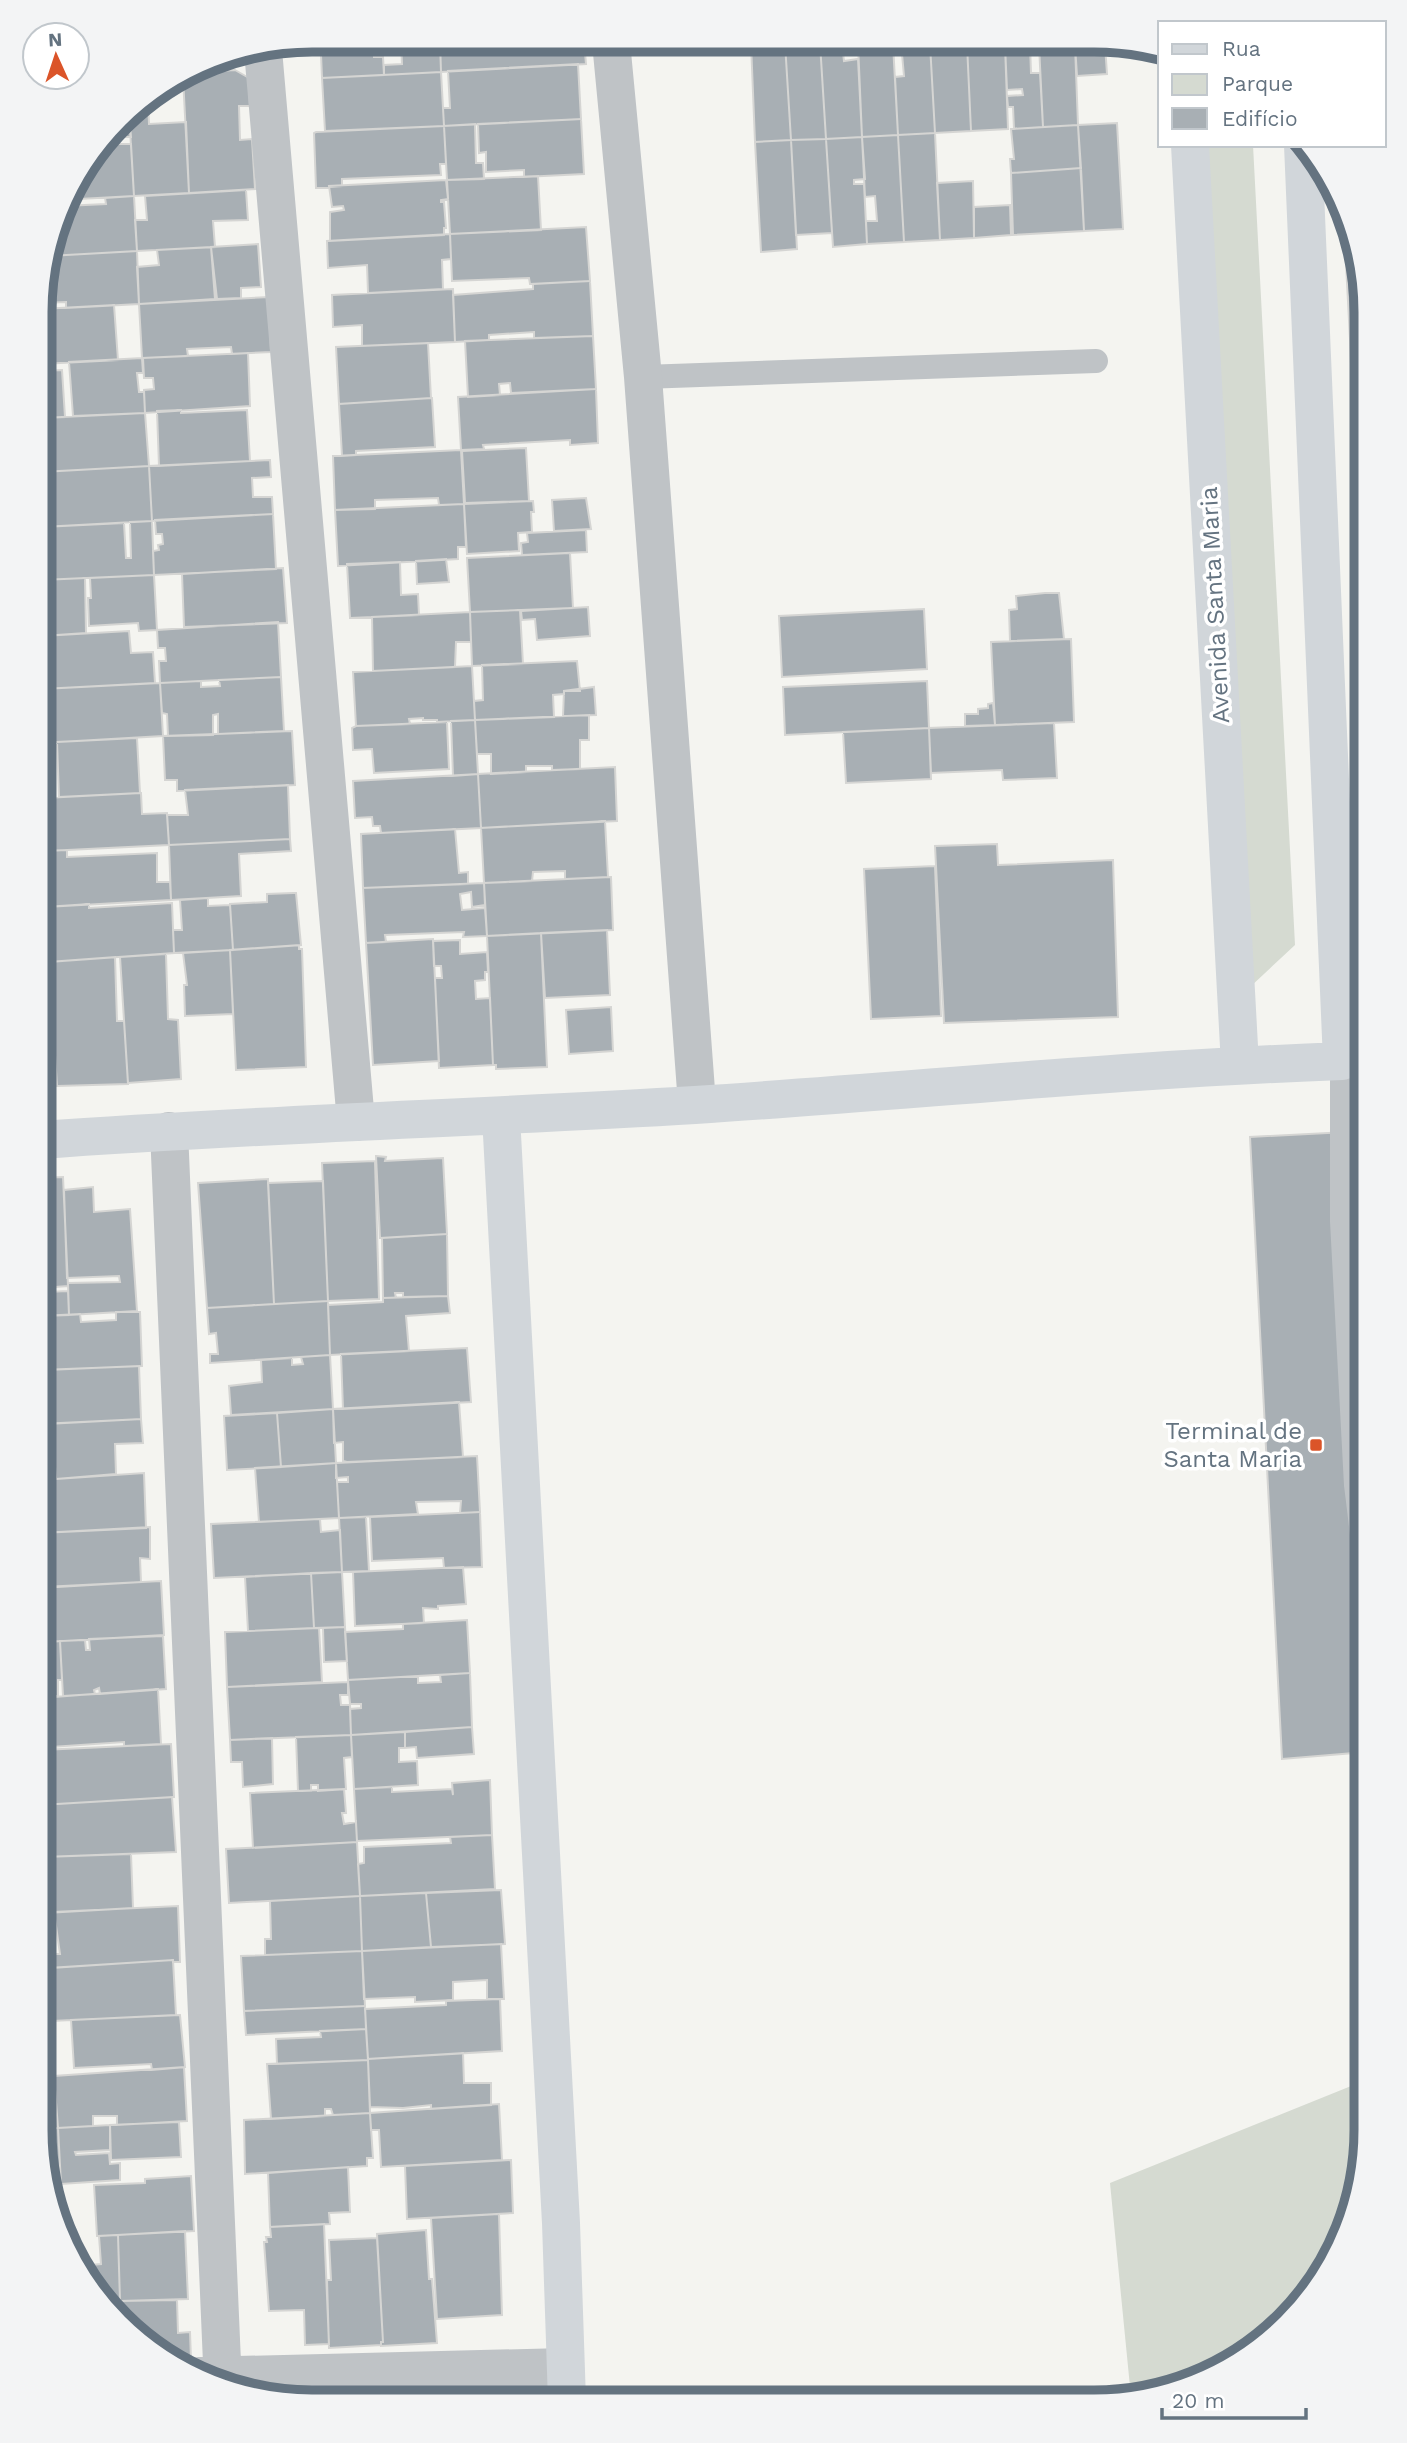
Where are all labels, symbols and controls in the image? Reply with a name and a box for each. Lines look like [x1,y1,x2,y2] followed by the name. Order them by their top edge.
[21,21,91,91] north arrow
[1158,21,1386,147] legend
[47,28,63,51] text: N
[1222,36,1261,61] text: Rua
[1222,71,1293,96] text: Parque
[1222,106,1298,131] text: Edifício
[1195,486,1235,724] street label: Avenida Santa Maria
[1164,1417,1302,1473] place label: Terminal de Santa Maria
[1308,1437,1324,1453] marker: Terminal de Santa Maria
[1162,2376,1306,2420] scale bar
[1172,2388,1224,2413] text: 20 m

